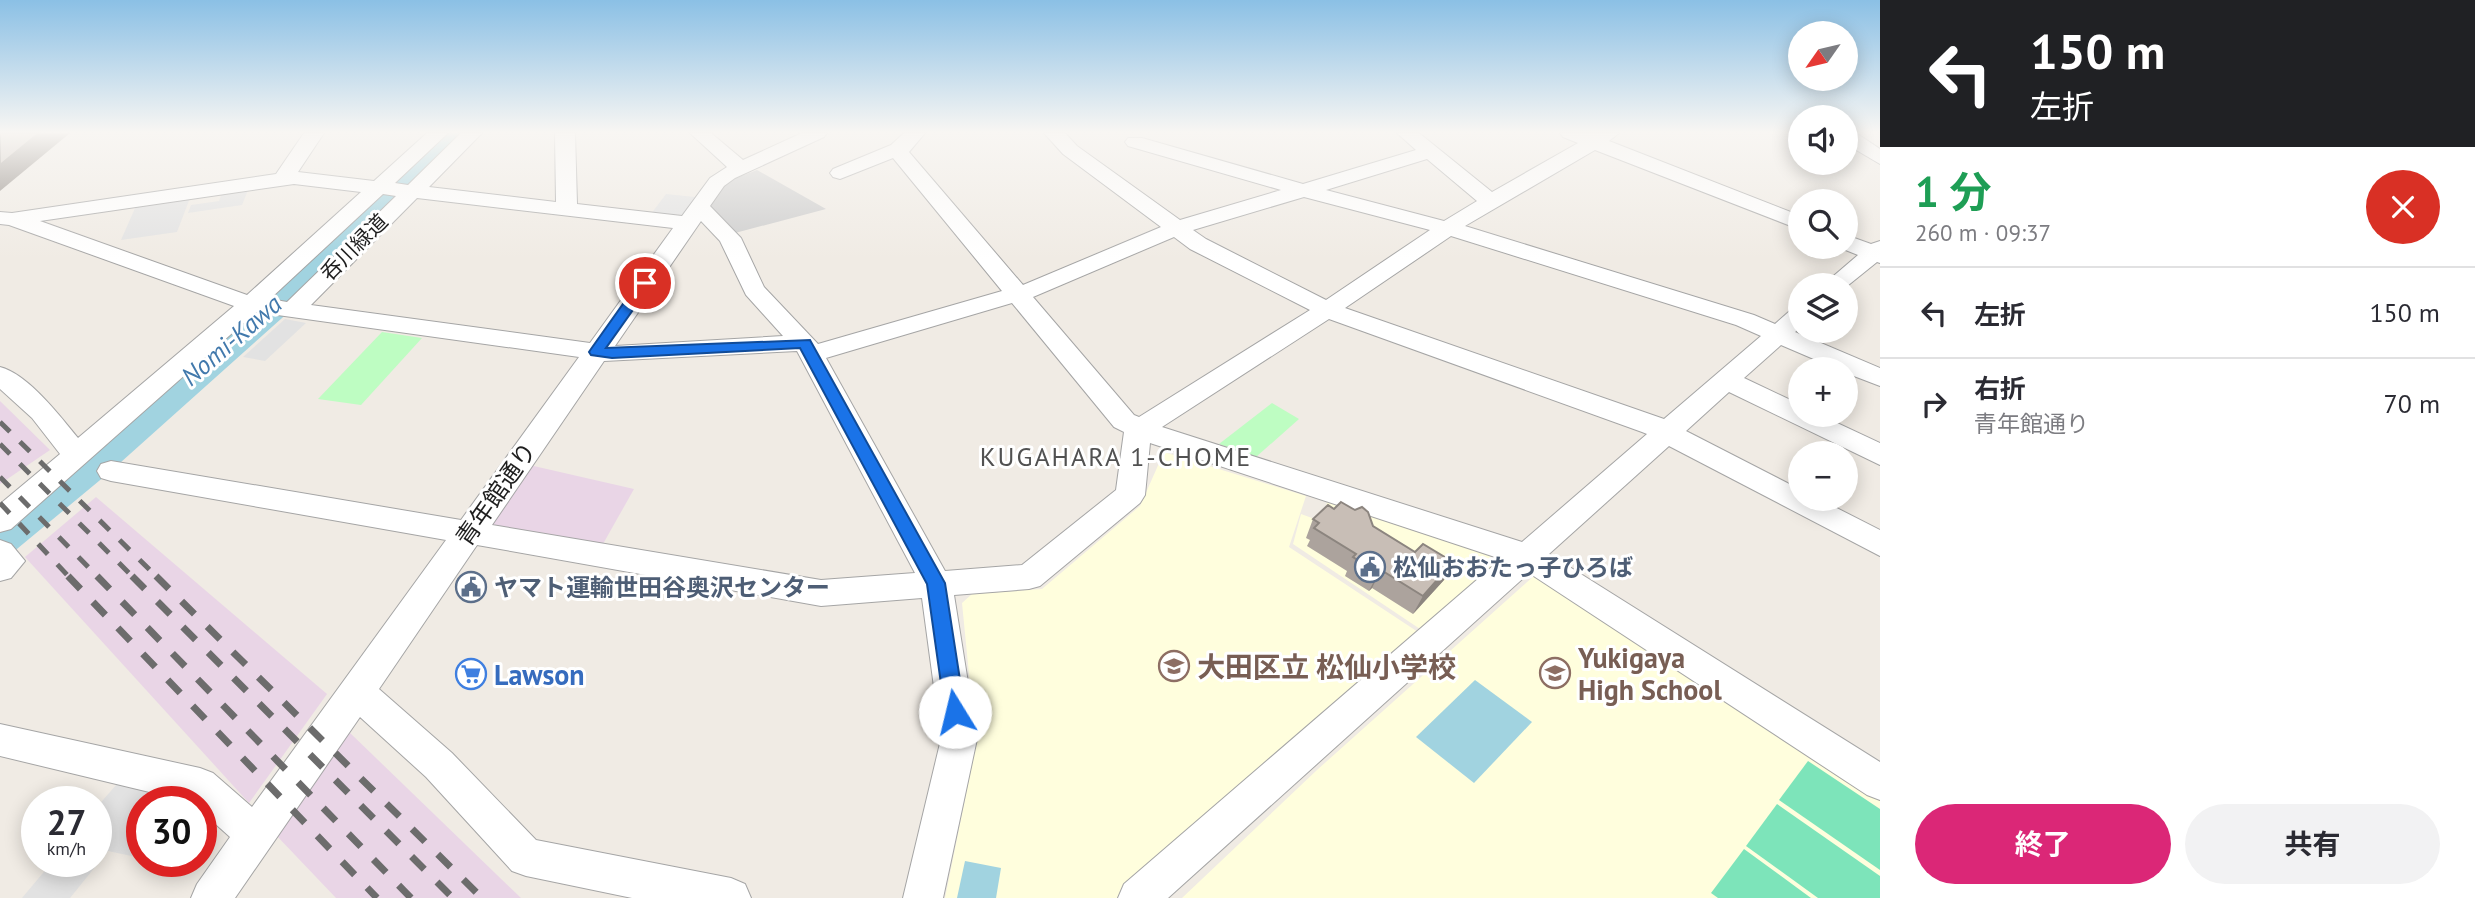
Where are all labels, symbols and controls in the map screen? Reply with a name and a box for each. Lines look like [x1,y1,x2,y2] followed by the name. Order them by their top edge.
[2030,19,2165,83] text: 150 m
[1788,21,1858,91] north arrow
[1788,21,1858,511] map controls
[1915,28,2006,119] icon: left
[2030,85,2094,127] text: 左折
[1788,105,1858,175] button: sound
[1915,164,1991,219] text: 1 分
[2366,170,2440,244] button: close
[1788,189,1858,259] button: search
[315,208,393,286] street label: 呑川緑道
[1915,218,2051,247] text: 260 m · 09:37
[615,253,675,313] pin
[626,264,664,302] icon: arrive
[1788,273,1858,343] button: layers
[174,287,288,393] water label: Nomi-Kawa
[1915,294,1953,332] icon: left
[2369,296,2440,329] text: 150 m
[1974,298,2026,331] text: 左折
[1788,357,1858,427] button: +
[1974,372,2026,405] text: 右折
[1915,385,1953,423] icon: right
[2384,387,2440,420] text: 70 m
[1974,409,2089,438] text: 青年館通り
[449,436,543,552] street label: 青年館通り
[980,440,1252,473] district label: KUGAHARA 1-CHOME
[1788,441,1858,511] button: −
[1353,550,1387,584] public building icon: 松仙おおたっ子ひろば
[1393,552,1633,583] place label: 松仙おおたっ子ひろば
[454,570,488,604] public building icon: ヤマト運輸世田谷奥沢センター
[494,572,830,603] place label: ヤマト運輸世田谷奥沢センター
[1577,639,1722,708] place label: Yukigaya High School
[1197,648,1456,685] place label: 大田区立 松仙小学校
[1157,649,1191,683] school or university icon: 大田区立 松仙小学校
[494,656,585,693] place label: Lawson
[1538,656,1572,690] school or university icon: Yukigaya High School
[454,657,488,691] supermarket icon: Lawson
[918,675,992,749] position arrow
[126,786,217,877] speed limit sign: 30
[47,799,86,845] text: 27
[1915,804,2171,884] button: 終了
[2185,804,2440,884] button: 共有
[47,837,86,860] text: km/h

